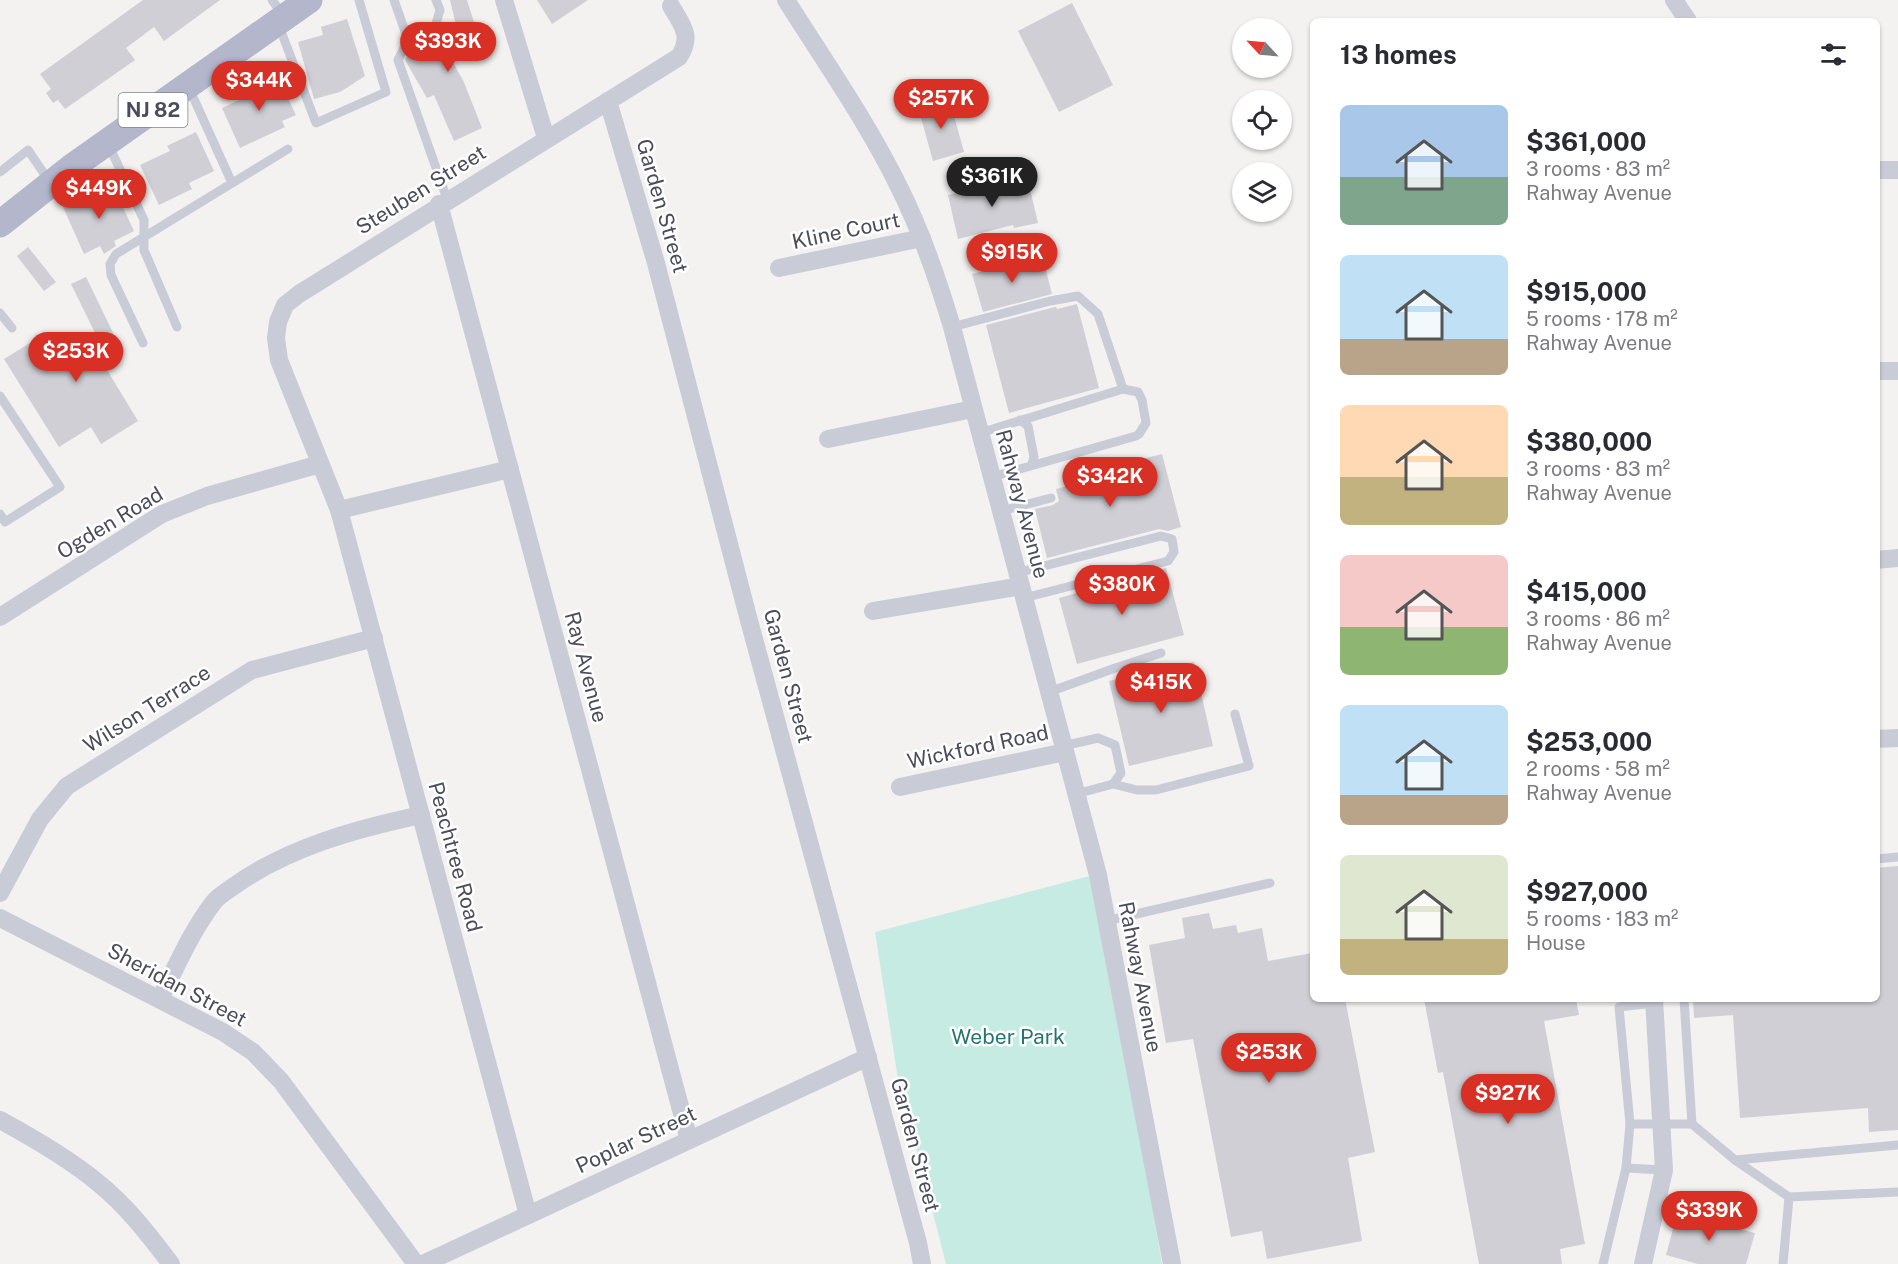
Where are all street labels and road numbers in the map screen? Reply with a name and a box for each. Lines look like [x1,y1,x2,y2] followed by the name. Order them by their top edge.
[118,93,188,127] road number: NJ 82
[631,136,694,276] street label: Garden Street
[351,140,490,240] street label: Steuben Street
[790,207,902,254] street label: Kline Court
[991,427,1054,581] street label: Rahway Avenue
[52,481,167,564] street label: Ogden Road
[759,606,818,746] street label: Garden Street
[560,609,613,725] street label: Ray Avenue
[79,660,215,758] street label: Wilson Terrace
[905,719,1051,774] street label: Wickford Road
[423,779,488,935] street label: Peachtree Road
[1114,899,1167,1054] street label: Rahway Avenue
[103,937,251,1032] street label: Sheridan Street
[886,1075,945,1215] street label: Garden Street
[572,1101,700,1178] street label: Poplar Street

